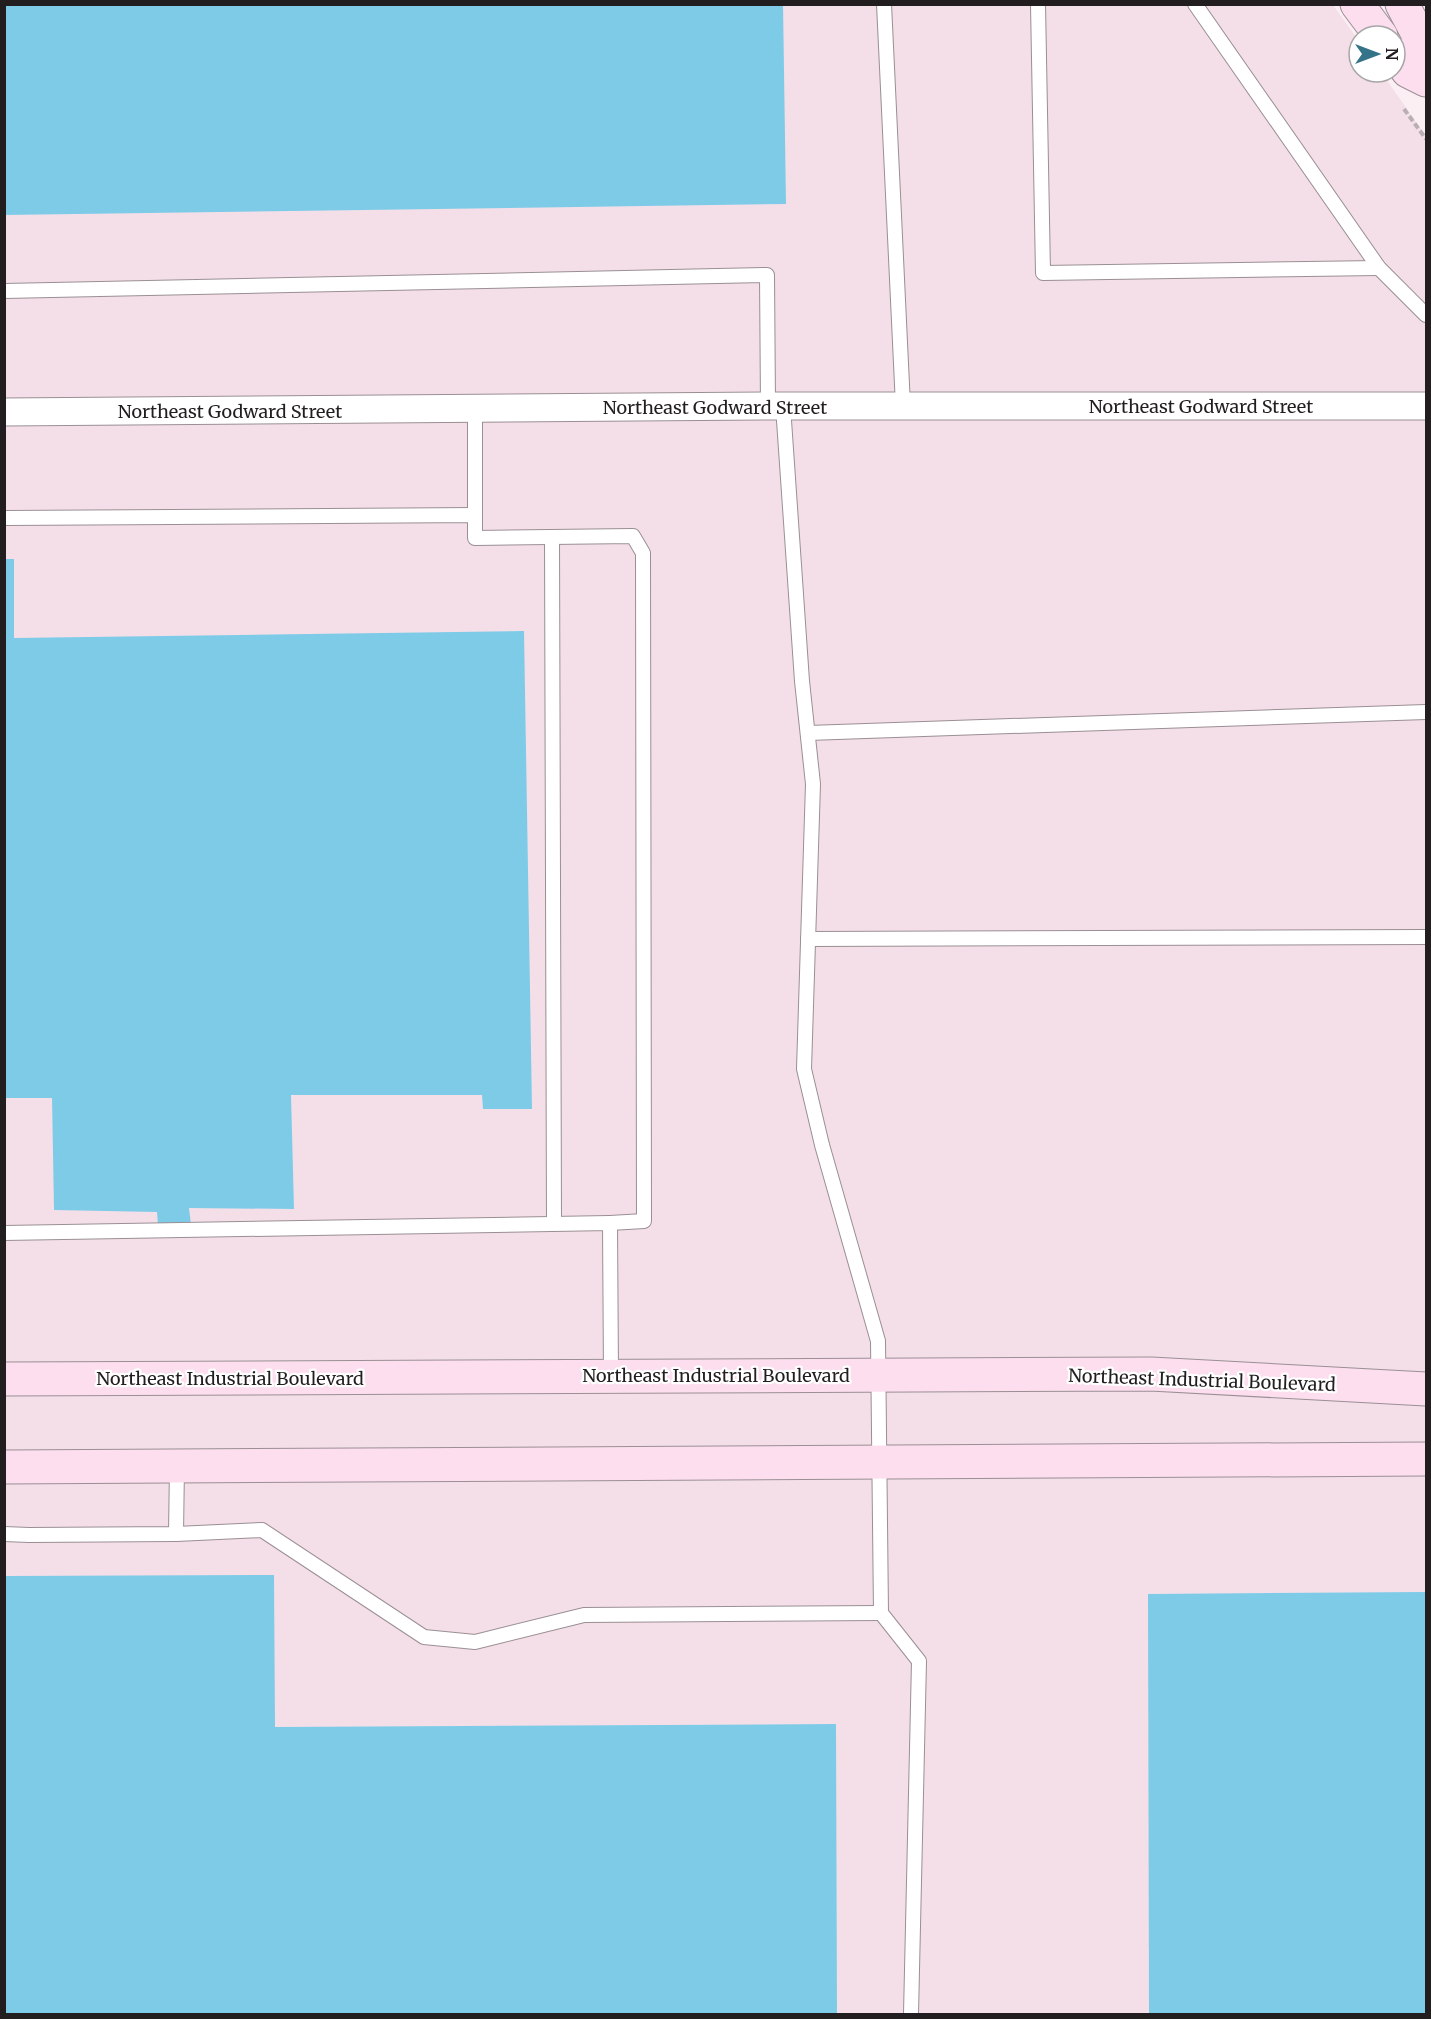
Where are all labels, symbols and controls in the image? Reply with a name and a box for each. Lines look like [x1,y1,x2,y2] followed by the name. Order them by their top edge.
[1347,24,1407,84] north arrow
[1382,48,1402,61] text: N
[1089,395,1313,418] street label: Northeast Godward Street
[603,396,827,419] street label: Northeast Godward Street
[118,400,342,423] street label: Northeast Godward Street
[582,1364,850,1387] street label: Northeast Industrial Boulevard
[1068,1364,1336,1396] street label: Northeast Industrial Boulevard
[96,1367,364,1390] street label: Northeast Industrial Boulevard

